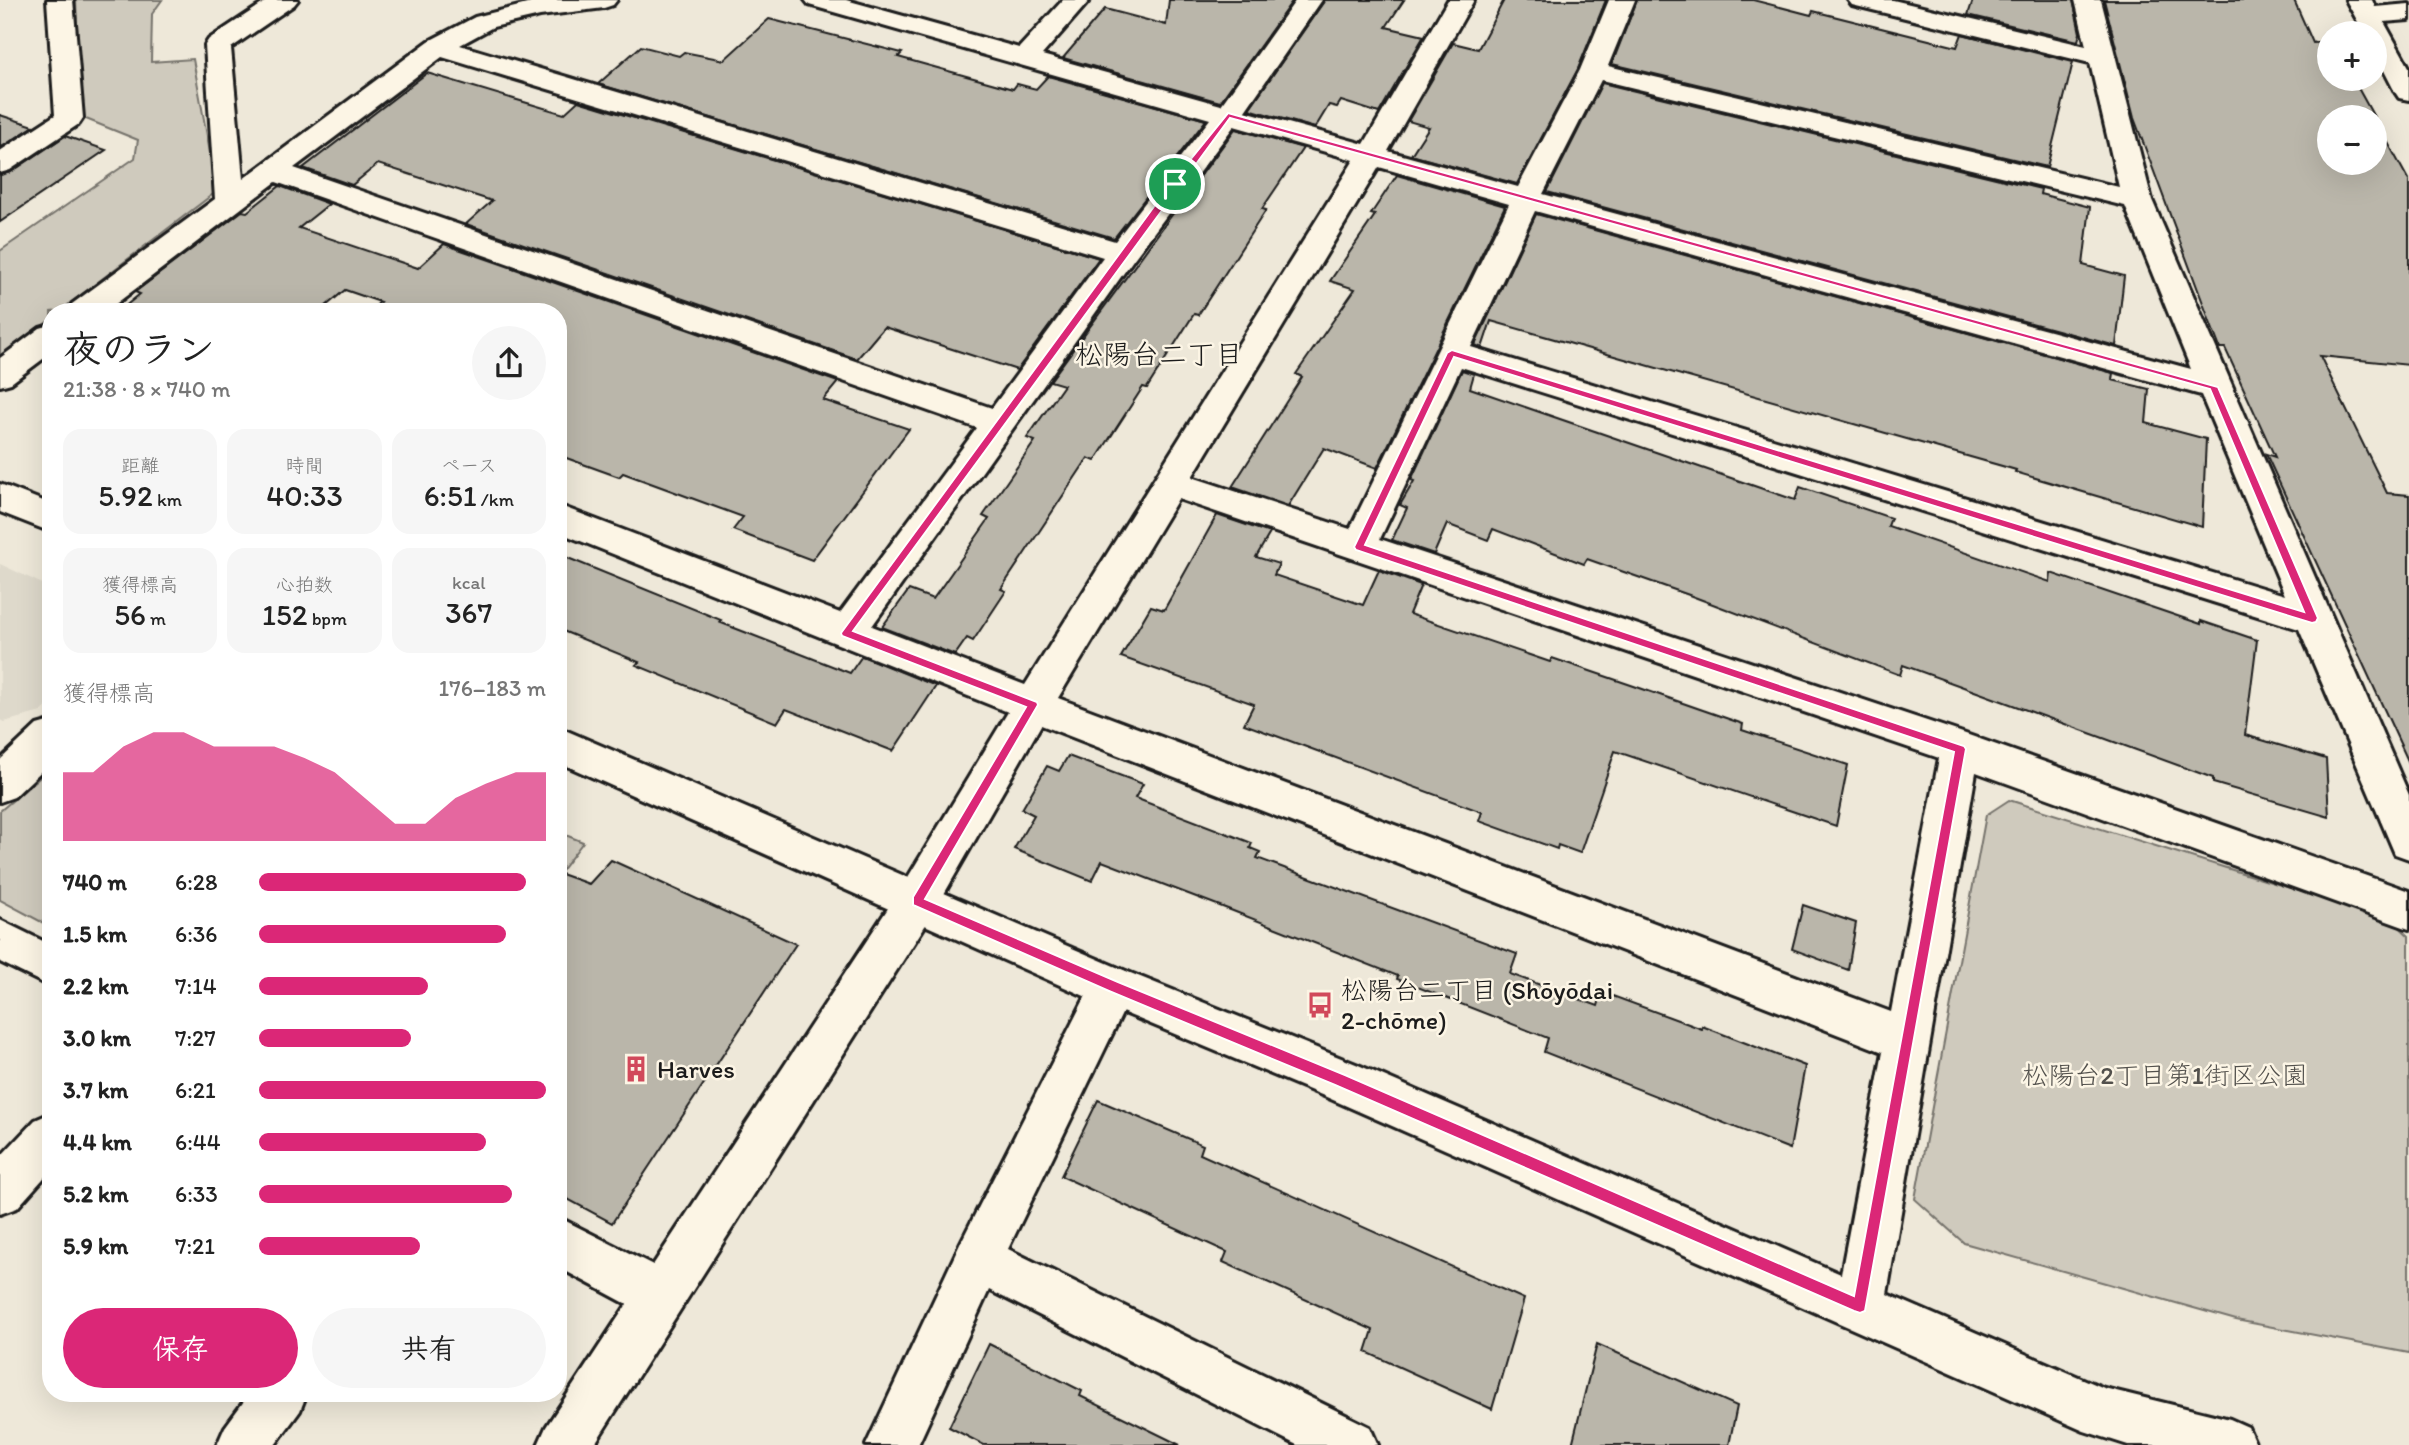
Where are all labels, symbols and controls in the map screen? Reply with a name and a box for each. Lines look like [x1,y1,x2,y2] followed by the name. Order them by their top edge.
[2317,21,2387,175] map controls
[2317,21,2387,91] button: +
[2317,105,2387,175] button: −
[1145,154,1205,214] pin
[1156,165,1194,203] icon: arrive
[63,326,215,372] text: 夜のラン
[472,326,546,400] button: share
[1075,337,1243,371] district label: 松陽台二丁目
[63,375,231,403] text: 21:38 · 8 × 740 m
[121,454,159,477] text: 距離
[285,454,324,477] text: 時間
[441,454,497,477] text: ペース
[98,477,153,514] text: 5.92
[266,477,343,514] text: 40:33
[424,477,477,514] text: 6:51
[153,488,182,511] text: km
[477,488,514,511] text: /km
[452,571,486,594] text: kcal
[102,573,178,596] text: 獲得標高
[276,573,333,596] text: 心拍数
[445,594,492,631] text: 367
[114,596,146,633] text: 56
[262,596,307,633] text: 152
[146,607,166,630] text: m
[307,607,347,630] text: bpm
[439,674,546,702] text: 176–183 m
[63,679,155,707] text: 獲得標高
[63,868,127,896] text: 740 m
[175,868,218,896] text: 6:28
[63,920,127,948] text: 1.5 km
[175,920,218,948] text: 6:36
[63,972,128,1000] text: 2.2 km
[175,972,217,1000] text: 7:14
[1341,974,1613,1036] place label: 松陽台二丁目 (Shōyōdai 2-chōme)
[1305,990,1335,1020] bus stop icon: 松陽台二丁目 (Shōyōdai 2-chōme)
[63,1024,131,1052] text: 3.0 km
[175,1024,216,1052] text: 7:27
[657,1053,735,1085] place label: Harves
[621,1054,651,1084] building icon: Harves
[2022,1059,2308,1091] park label: 松陽台2丁目第1街区公園
[63,1076,128,1104] text: 3.7 km
[175,1076,216,1104] text: 6:21
[63,1128,132,1156] text: 4.4 km
[175,1128,220,1156] text: 6:44
[63,1180,128,1208] text: 5.2 km
[175,1180,218,1208] text: 6:33
[63,1232,128,1260] text: 5.9 km
[175,1232,215,1260] text: 7:21
[63,1308,298,1388] button: 保存
[312,1308,546,1388] button: 共有

